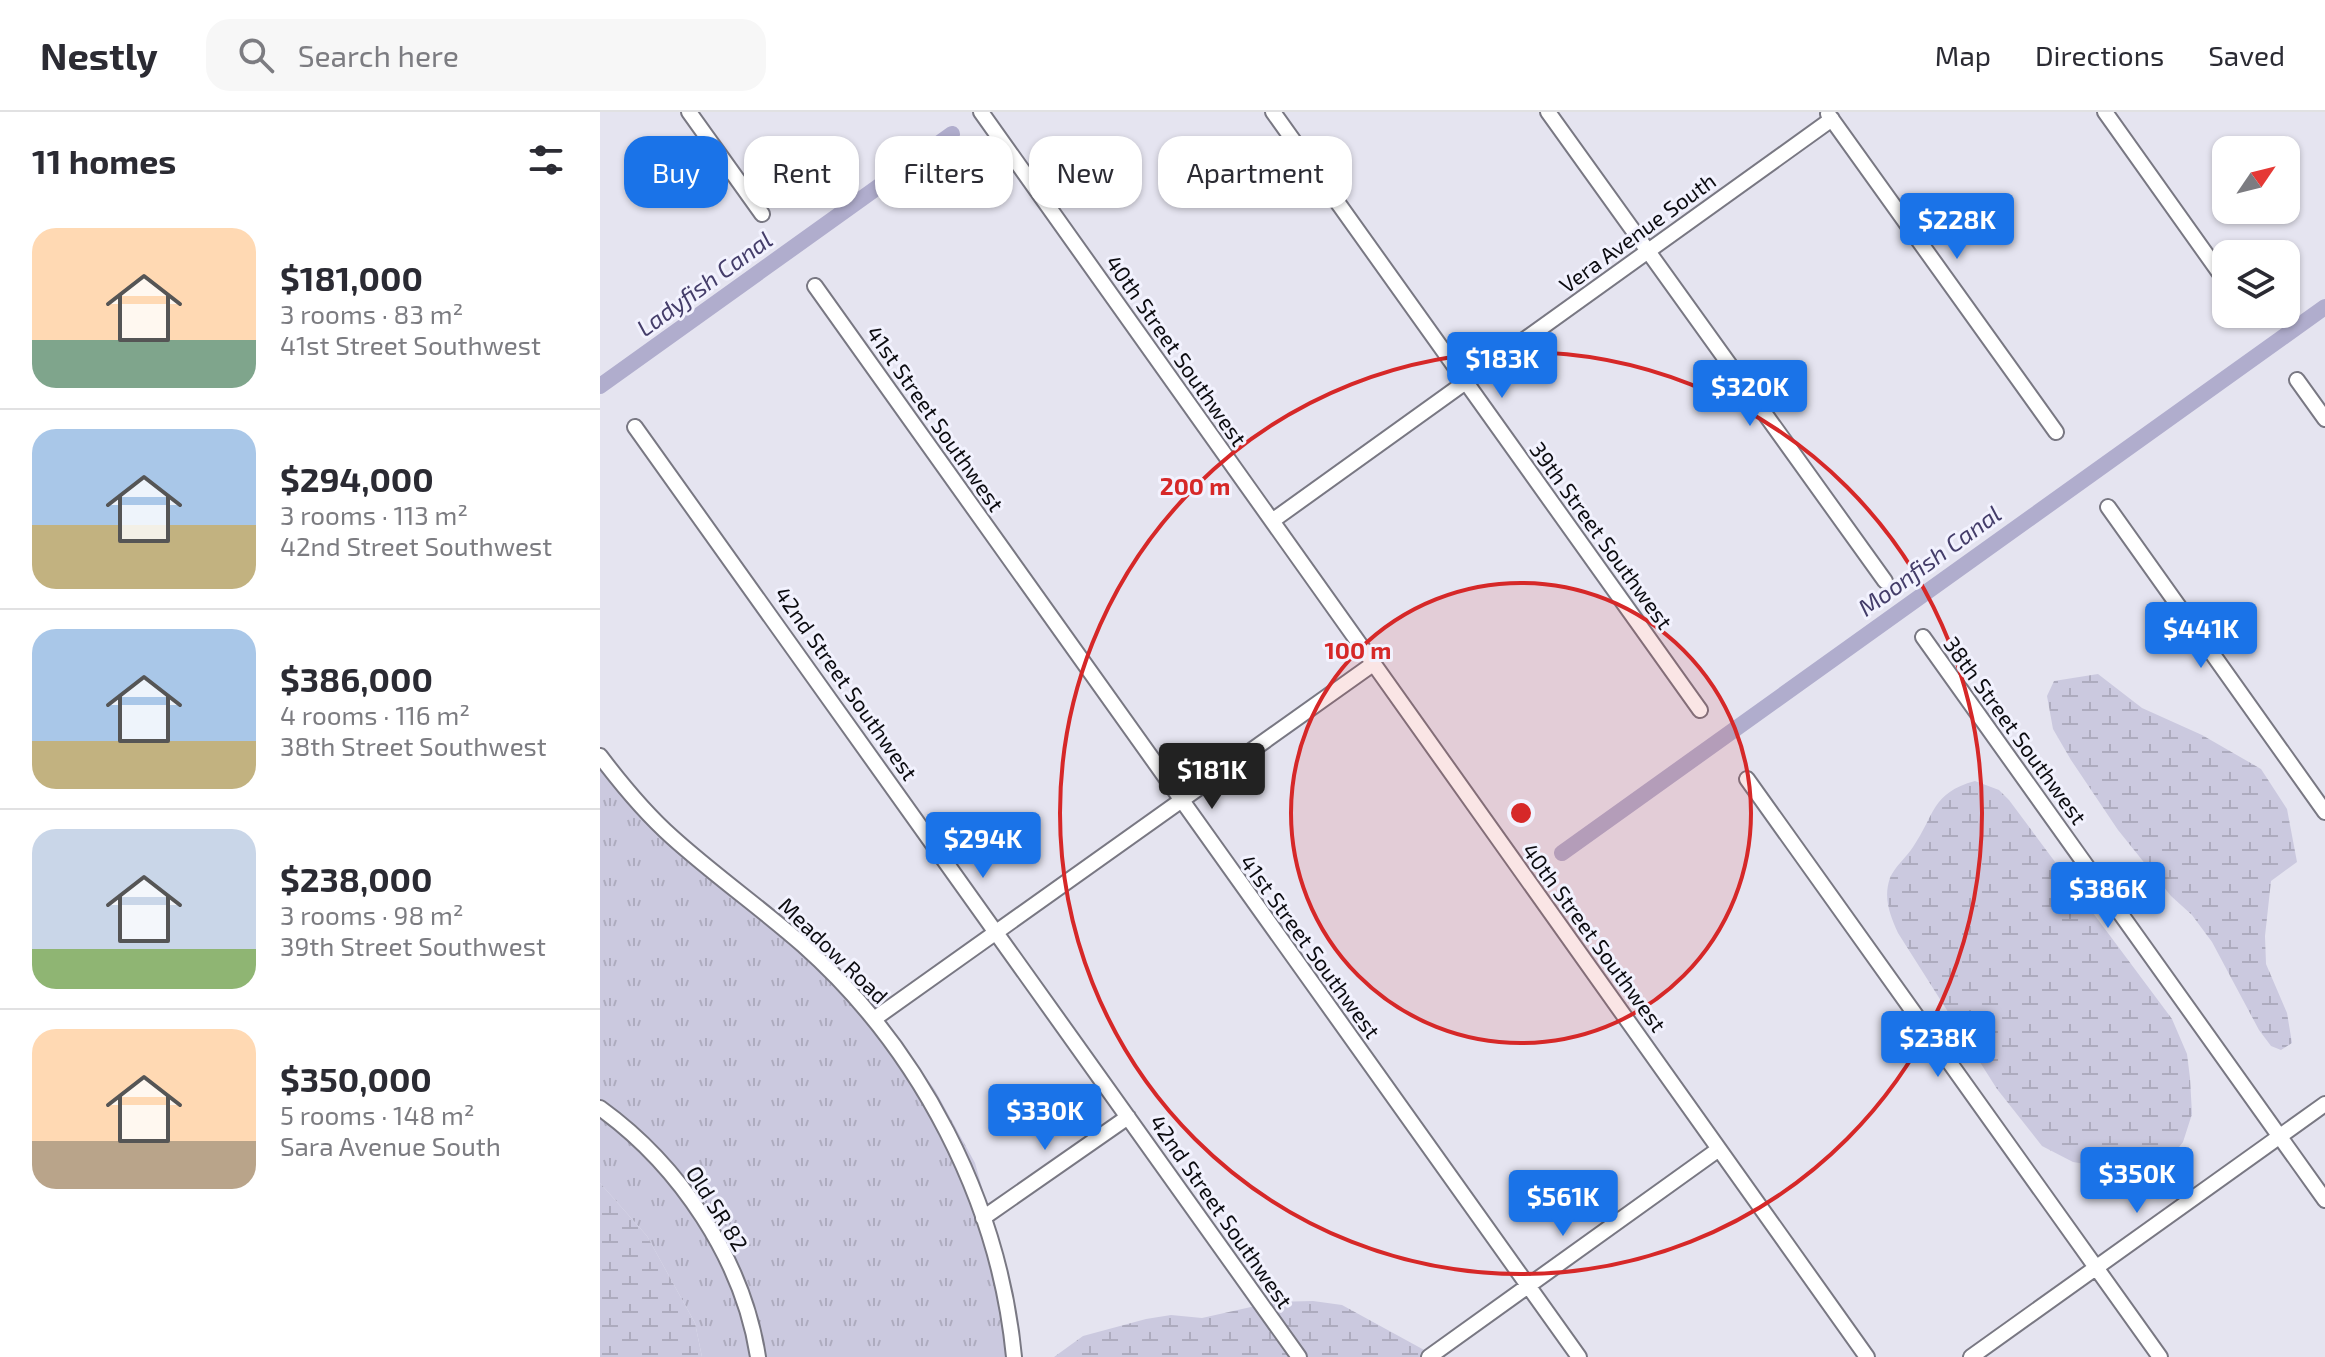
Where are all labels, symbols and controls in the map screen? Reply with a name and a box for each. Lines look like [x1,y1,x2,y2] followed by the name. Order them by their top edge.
[206,19,766,91] search box
[40,32,158,78] text: Nestly
[234,33,278,77] icon: search
[298,37,459,73] text: Search here
[1935,38,1991,72] text: Map
[2035,38,2164,72] text: Directions
[2208,38,2285,72] text: Saved
[624,136,728,208] chip: Buy
[744,136,859,208] chip: Rent
[875,136,1013,208] chip: Filters
[1029,136,1142,208] chip: New
[1158,136,1352,208] chip: Apartment
[2212,136,2300,224] north arrow
[2212,136,2300,328] map controls
[524,138,568,182] icon: filters
[32,140,176,181] text: 11 homes
[1554,167,1720,297] street label: Vera Avenue South
[1901,193,2013,261] pin: $228K
[1918,203,1996,234] text: $228K
[631,224,777,342] water label: Ladyfish Canal
[2212,240,2300,328] button: layers
[1101,250,1253,450] street label: 40th Street Southwest
[280,257,423,298] text: $181,000
[96,260,192,356] icon: home
[280,298,463,329] text: 3 rooms · 83 m²
[862,320,1010,516] street label: 41st Street Southwest
[280,329,541,360] text: 41st Street Southwest
[1446,332,1558,400] pin: $183K
[1465,342,1539,373] text: $183K
[1694,360,1806,428] pin: $320K
[1711,370,1789,401] text: $320K
[1525,436,1679,634] street label: 39th Street Southwest
[280,458,434,499] text: $294,000
[96,461,192,557] icon: home
[1160,471,1230,500] text: 200 m
[1852,498,2006,622] water label: Moonfish Canal
[280,499,468,530] text: 3 rooms · 113 m²
[280,530,552,561] text: 42nd Street Southwest
[770,581,924,785] street label: 42nd Street Southwest
[2145,602,2257,670] pin: $441K
[2163,612,2239,643] text: $441K
[1939,631,2093,829] street label: 38th Street Southwest
[1325,635,1391,664] text: 100 m
[280,658,433,699] text: $386,000
[96,661,192,757] icon: home
[280,699,470,730] text: 4 rooms · 116 m²
[280,730,547,761] text: 38th Street Southwest
[1156,743,1268,811] pin: $181K
[1177,753,1247,784] text: $181K
[1507,799,1535,827] centre of rings
[927,812,1039,880] pin: $294K
[944,822,1022,853] text: $294K
[1518,838,1672,1036] street label: 40th Street Southwest
[1236,849,1386,1043] street label: 41st Street Southwest
[280,858,433,899] text: $238,000
[96,861,192,957] icon: home
[2052,862,2164,930] pin: $386K
[2069,872,2147,903] text: $386K
[774,892,894,1008] street label: Meadow Road
[280,899,464,930] text: 3 rooms · 98 m²
[280,930,546,961] text: 39th Street Southwest
[1882,1011,1994,1079] pin: $238K
[1899,1021,1977,1052] text: $238K
[280,1058,432,1099] text: $350,000
[96,1061,192,1157] icon: home
[989,1084,1101,1152] pin: $330K
[1006,1094,1084,1125] text: $330K
[280,1099,475,1130] text: 5 rooms · 148 m²
[1145,1109,1299,1313] street label: 42nd Street Southwest
[280,1130,501,1161] text: Sara Avenue South
[2081,1147,2193,1215] pin: $350K
[2098,1157,2176,1188] text: $350K
[682,1161,754,1255] street label: Old SR 82
[1507,1170,1619,1238] pin: $561K
[1527,1180,1599,1211] text: $561K

